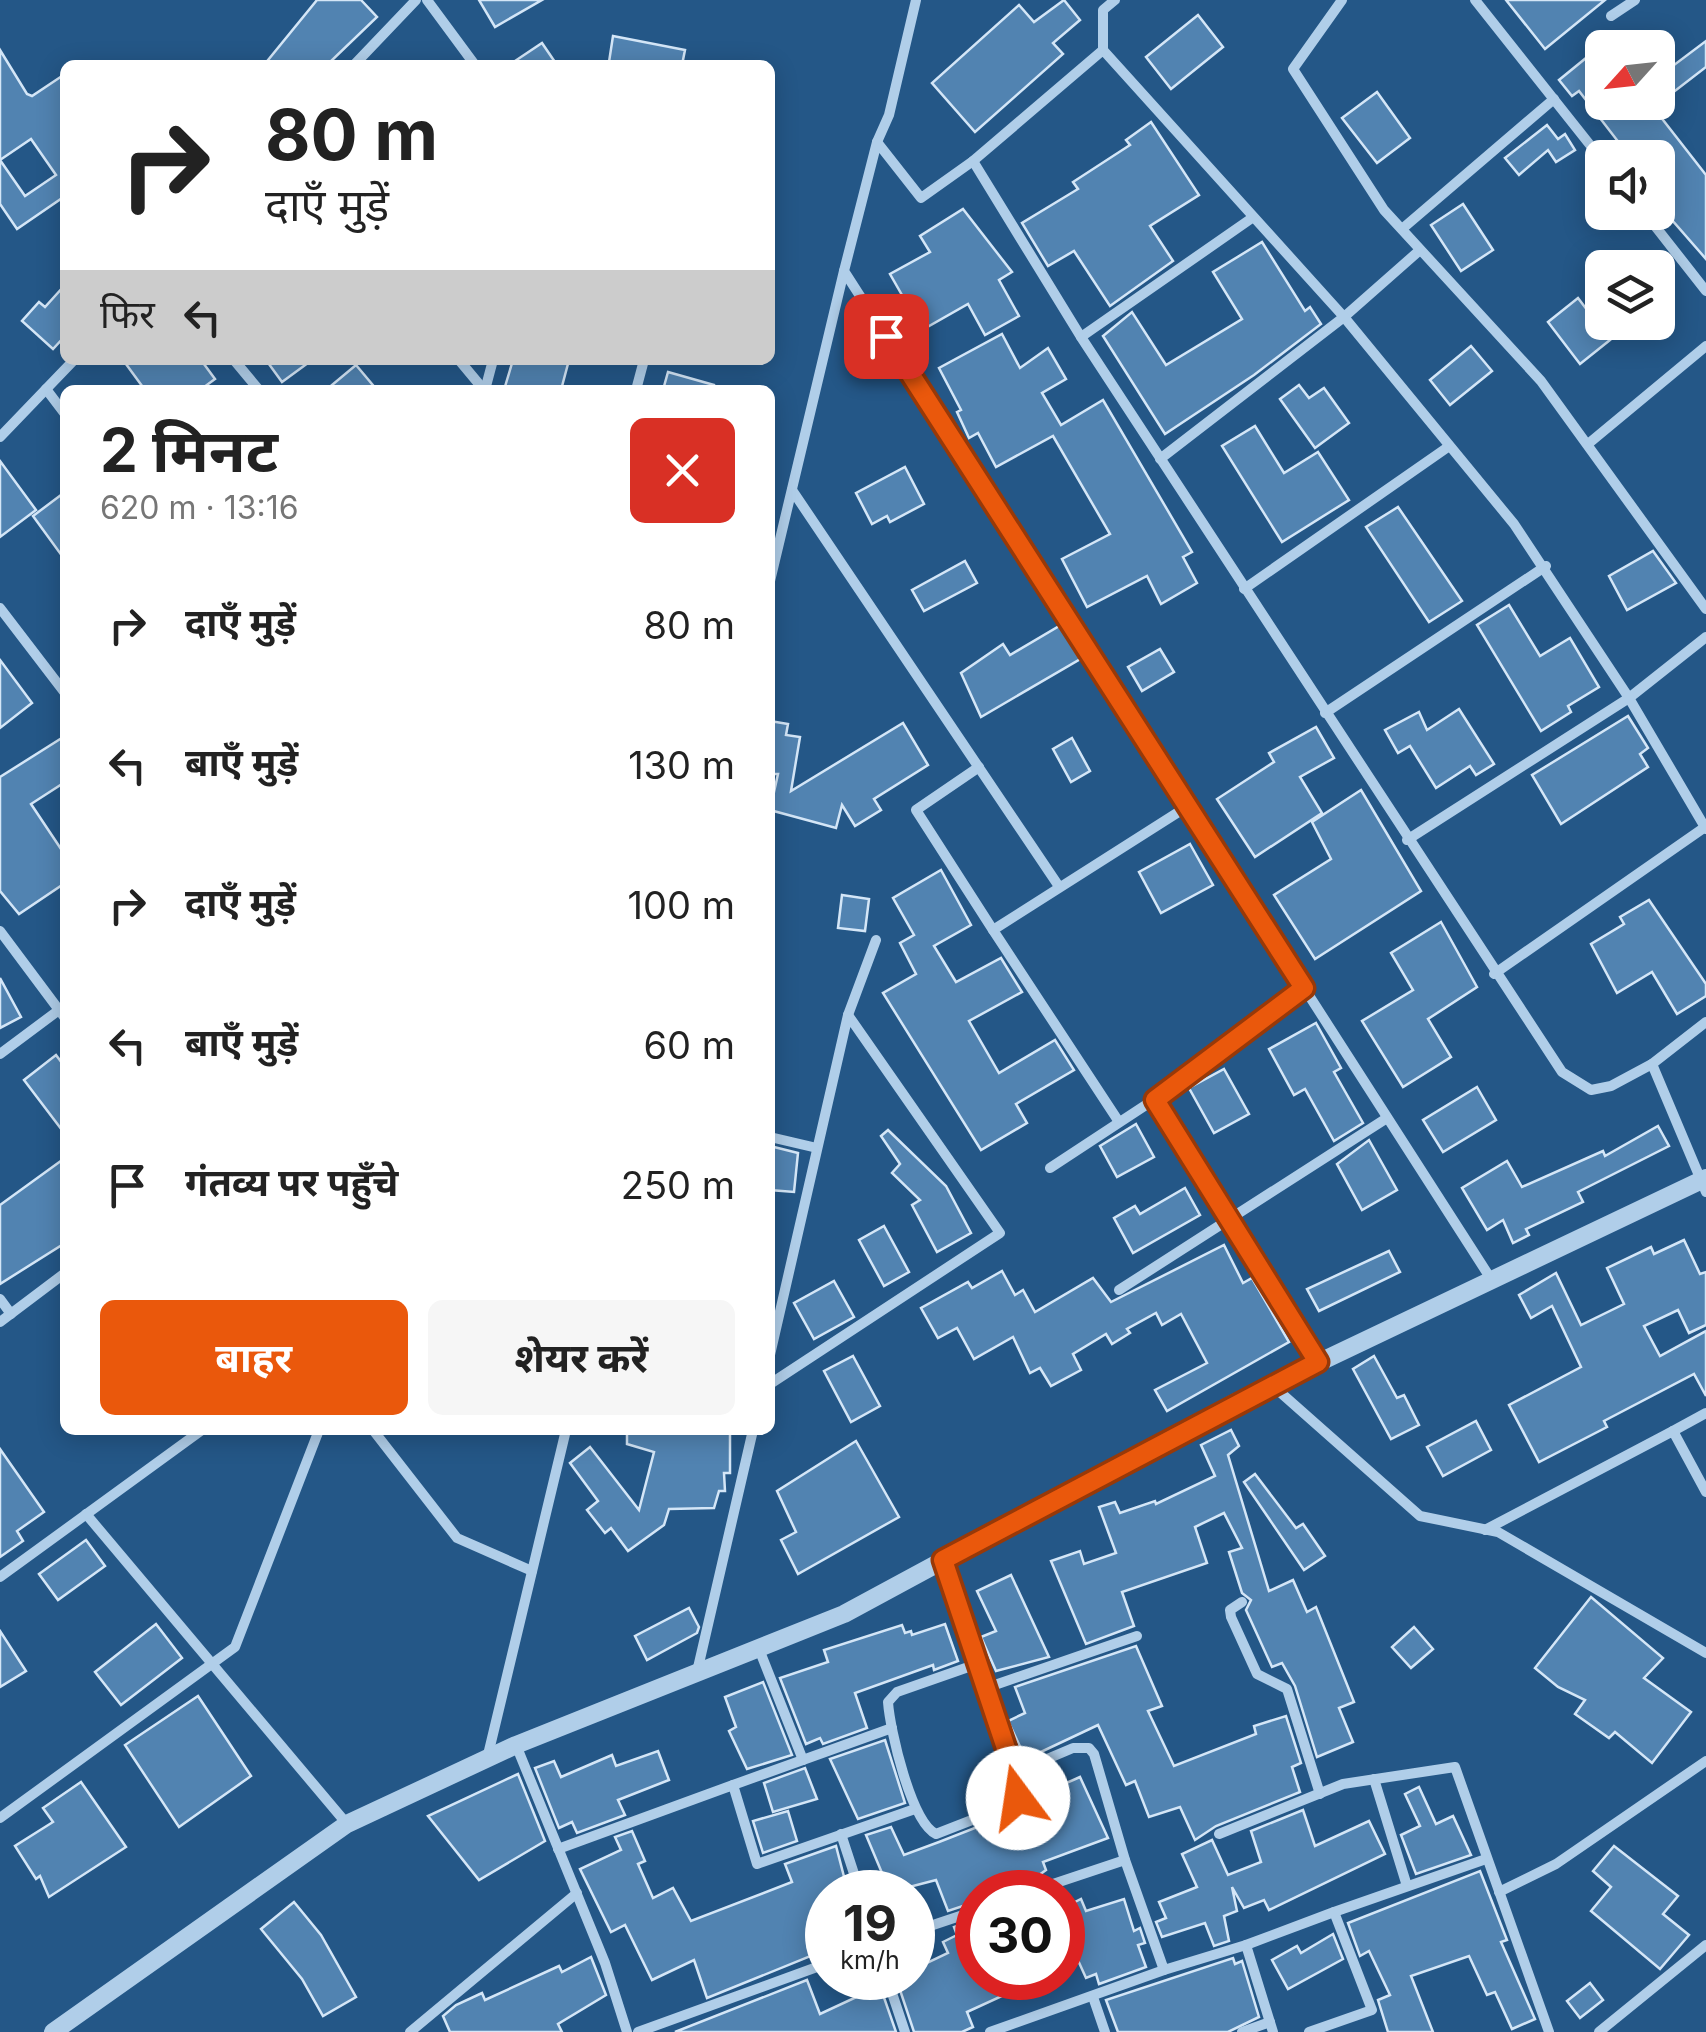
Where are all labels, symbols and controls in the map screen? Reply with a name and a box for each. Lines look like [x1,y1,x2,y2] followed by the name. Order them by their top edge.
[1585,30,1675,120] north arrow
[1585,30,1675,340] map controls
[265,92,438,177] text: 80 m
[100,100,230,230] icon: right
[1585,140,1675,230] button: sound
[265,177,389,232] text: दाएँ मुड़ें
[1585,250,1675,340] button: layers
[175,290,230,345] icon: left
[100,291,155,337] text: फिर
[844,294,929,379] pin
[859,309,914,364] icon: arrive
[100,414,278,486] text: 2 मिनट
[630,418,735,523] button: close
[100,488,299,527] text: 620 m · 13:16
[100,598,155,653] icon: right
[185,599,296,645] text: दाएँ मुड़ें
[644,602,735,648] text: 80 m
[100,738,155,793] icon: left
[185,739,298,785] text: बाएँ मुड़ें
[628,742,735,788] text: 130 m
[100,878,155,933] icon: right
[185,879,296,925] text: दाएँ मुड़ें
[628,882,735,928] text: 100 m
[100,1018,155,1073] icon: left
[185,1019,298,1065] text: बाएँ मुड़ें
[643,1022,735,1068] text: 60 m
[100,1158,155,1213] icon: arrive
[185,1159,398,1205] text: गंतव्य पर पहुँचे
[621,1162,735,1208] text: 250 m
[100,1300,408,1415] button: बाहर
[428,1300,735,1415] button: शेयर करें
[966,1746,1070,1850] position arrow
[955,1870,1085,2000] speed limit sign: 30
[843,1893,897,1953] text: 19
[840,1945,900,1975] text: km/h

